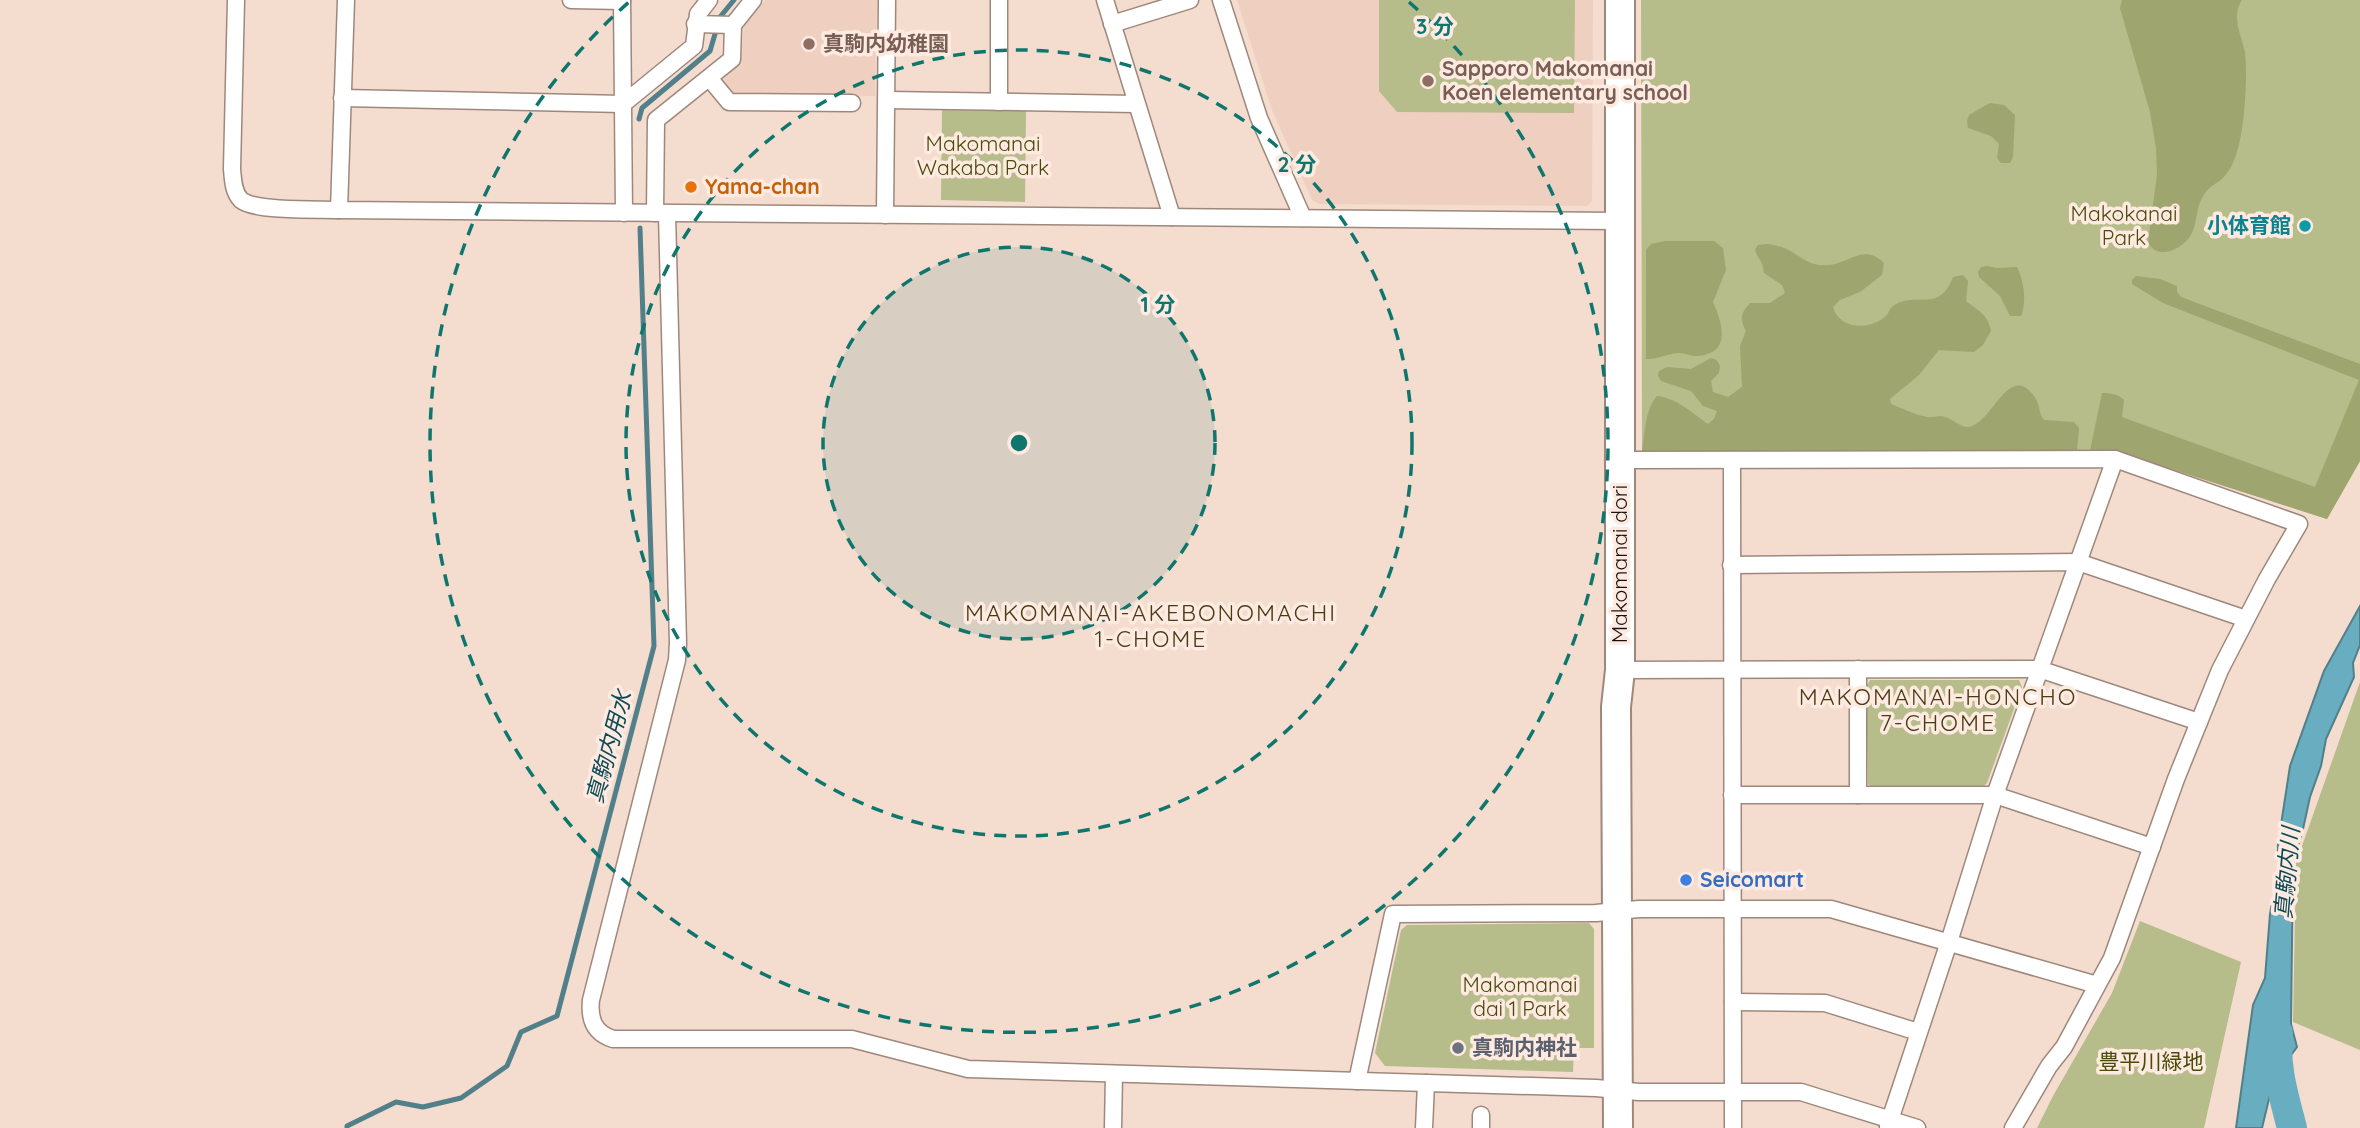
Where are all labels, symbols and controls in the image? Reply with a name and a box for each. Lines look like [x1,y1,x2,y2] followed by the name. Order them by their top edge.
[1416,13,1454,39] text: 3 分
[823,30,949,56] place label: 真駒内幼稚園
[801,36,817,52] marker: 真駒内幼稚園
[1442,55,1688,105] place label: Sapporo Makomanai Koen elementary school
[1420,73,1436,89] marker: Sapporo Makomanai Koen elementary school
[917,130,1049,180] park label: Makomanai Wakaba Park
[1278,151,1316,177] text: 2 分
[705,173,820,199] place label: Yama-chan
[683,179,699,195] marker: Yama-chan
[2071,200,2177,250] park label: Makokanai Park
[2207,212,2291,238] place label: 小体育館
[2297,218,2313,234] marker: 小体育館
[1140,291,1176,317] text: 1 分
[1007,431,1031,455] centre of rings
[1606,485,1632,643] street label: Makomanai dori
[965,598,1337,653] district label: MAKOMANAI-AKEBONOMACHI 1-CHOME
[1799,682,2077,737] district label: MAKOMANAI-HONCHO 7-CHOME
[580,685,638,806] water label: 真駒内用水
[2268,823,2305,920] water label: 真駒内川
[1700,866,1804,892] place label: Seicomart
[1678,872,1694,888] marker: Seicomart
[1463,971,1577,1021] park label: Makomanai dai 1 Park
[1472,1034,1577,1060] place label: 真駒内神社
[1450,1040,1466,1056] marker: 真駒内神社
[2099,1048,2204,1074] park label: 豊平川緑地

